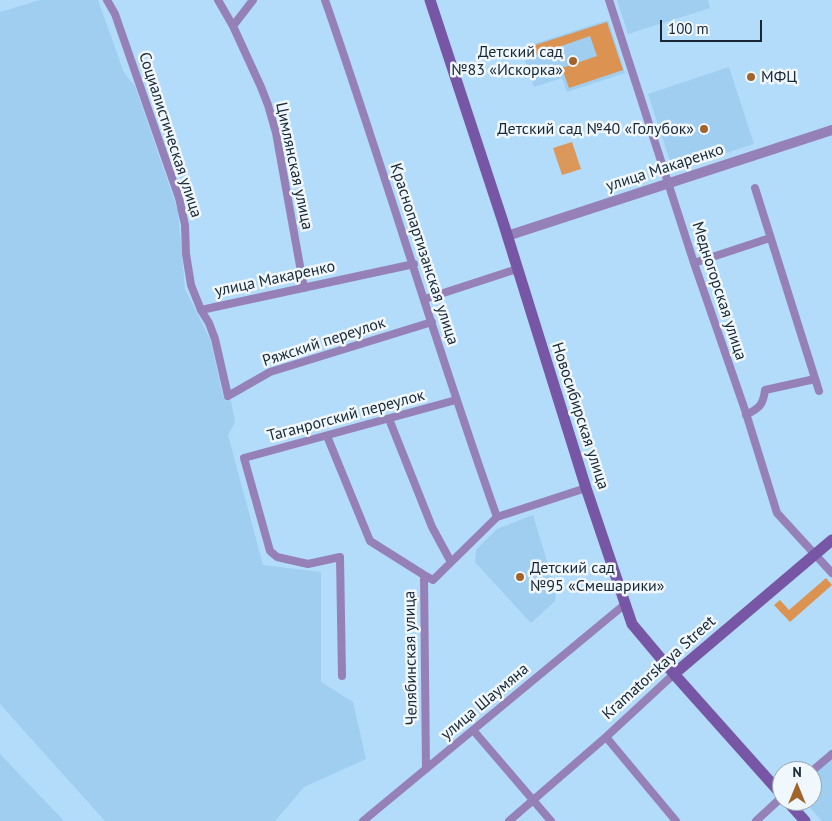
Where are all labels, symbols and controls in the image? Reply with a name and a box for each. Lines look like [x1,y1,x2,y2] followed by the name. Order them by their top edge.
[662,10,764,42] scale bar
[668,19,709,38] text: 100 m
[451,42,563,80] place label: Детский сад №83 «Искорка»
[134,50,206,220] street label: Социалистическая улица
[567,55,579,67] marker: Детский сад №83 «Искорка»
[761,67,797,87] place label: МФЦ
[745,71,757,83] marker: МФЦ
[271,101,317,231] street label: Цимлянская улица
[497,119,694,139] place label: Детский сад №40 «Голубок»
[698,123,710,135] marker: Детский сад №40 «Голубок»
[604,140,726,196] street label: улица Макаренко
[386,161,462,347] street label: Краснопартизанская улица
[688,219,750,363] street label: Медногорская улица
[213,257,337,301] street label: улица Макаренко
[260,313,388,371] street label: Ряжский переулок
[547,340,613,492] street label: Новосибирская улица
[265,386,427,446] street label: Таганрогский переулок
[530,558,664,596] place label: Детский сад №95 «Смешарики»
[514,571,526,583] marker: Детский сад №95 «Смешарики»
[400,591,422,725] street label: Челябинская улица
[598,612,720,724] street label: Kramatorskaya Street
[437,660,533,744] street label: улица Шаумяна
[772,761,822,811] north arrow
[792,763,802,781] text: N

